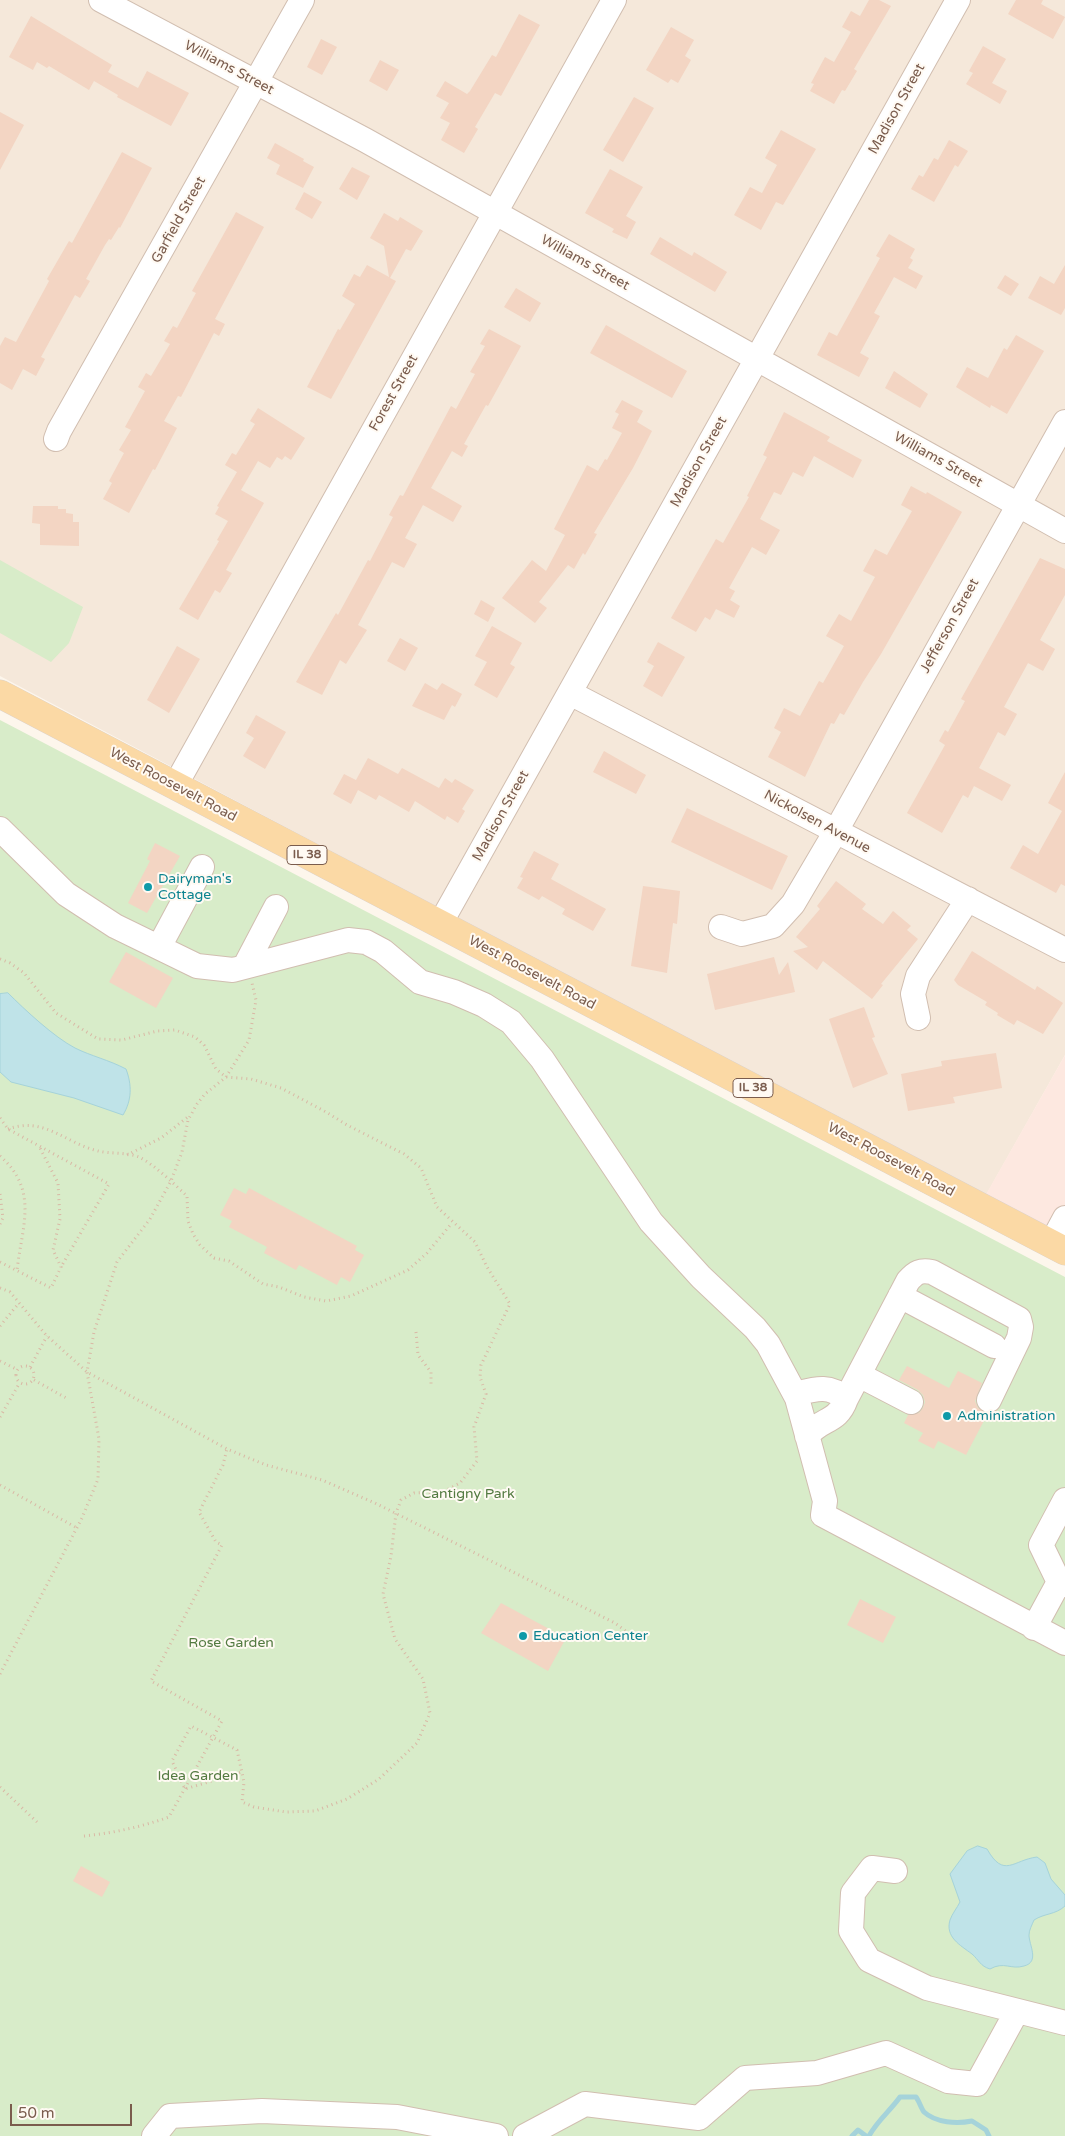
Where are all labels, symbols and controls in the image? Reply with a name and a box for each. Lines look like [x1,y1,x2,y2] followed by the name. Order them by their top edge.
[181,37,277,99] street label: Williams Street
[865,61,929,157] street label: Madison Street
[148,174,210,266] street label: Garfield Street
[538,232,632,294] street label: Williams Street
[366,352,422,434] street label: Forest Street
[667,414,731,510] street label: Madison Street
[891,429,985,491] street label: Williams Street
[917,576,983,676] street label: Jefferson Street
[107,744,239,826] street label: West Roosevelt Road
[469,768,533,864] street label: Madison Street
[761,787,873,857] street label: Nickolsen Avenue
[287,846,327,864] road number: IL 38
[158,871,232,904] place label: Dairyman's Cottage
[142,881,154,893] marker: Dairyman's Cottage
[466,932,598,1014] street label: West Roosevelt Road
[733,1078,773,1098] road number: IL 38
[825,1119,957,1201] street label: West Roosevelt Road
[957,1408,1055,1424] place label: Administration
[941,1410,953,1422] marker: Administration
[421,1486,515,1502] park label: Cantigny Park
[533,1628,648,1644] place label: Education Center
[517,1630,529,1642] marker: Education Center
[188,1635,274,1651] park label: Rose Garden
[158,1768,238,1784] park label: Idea Garden
[12,2094,135,2126] scale bar
[18,2104,55,2122] text: 50 m

